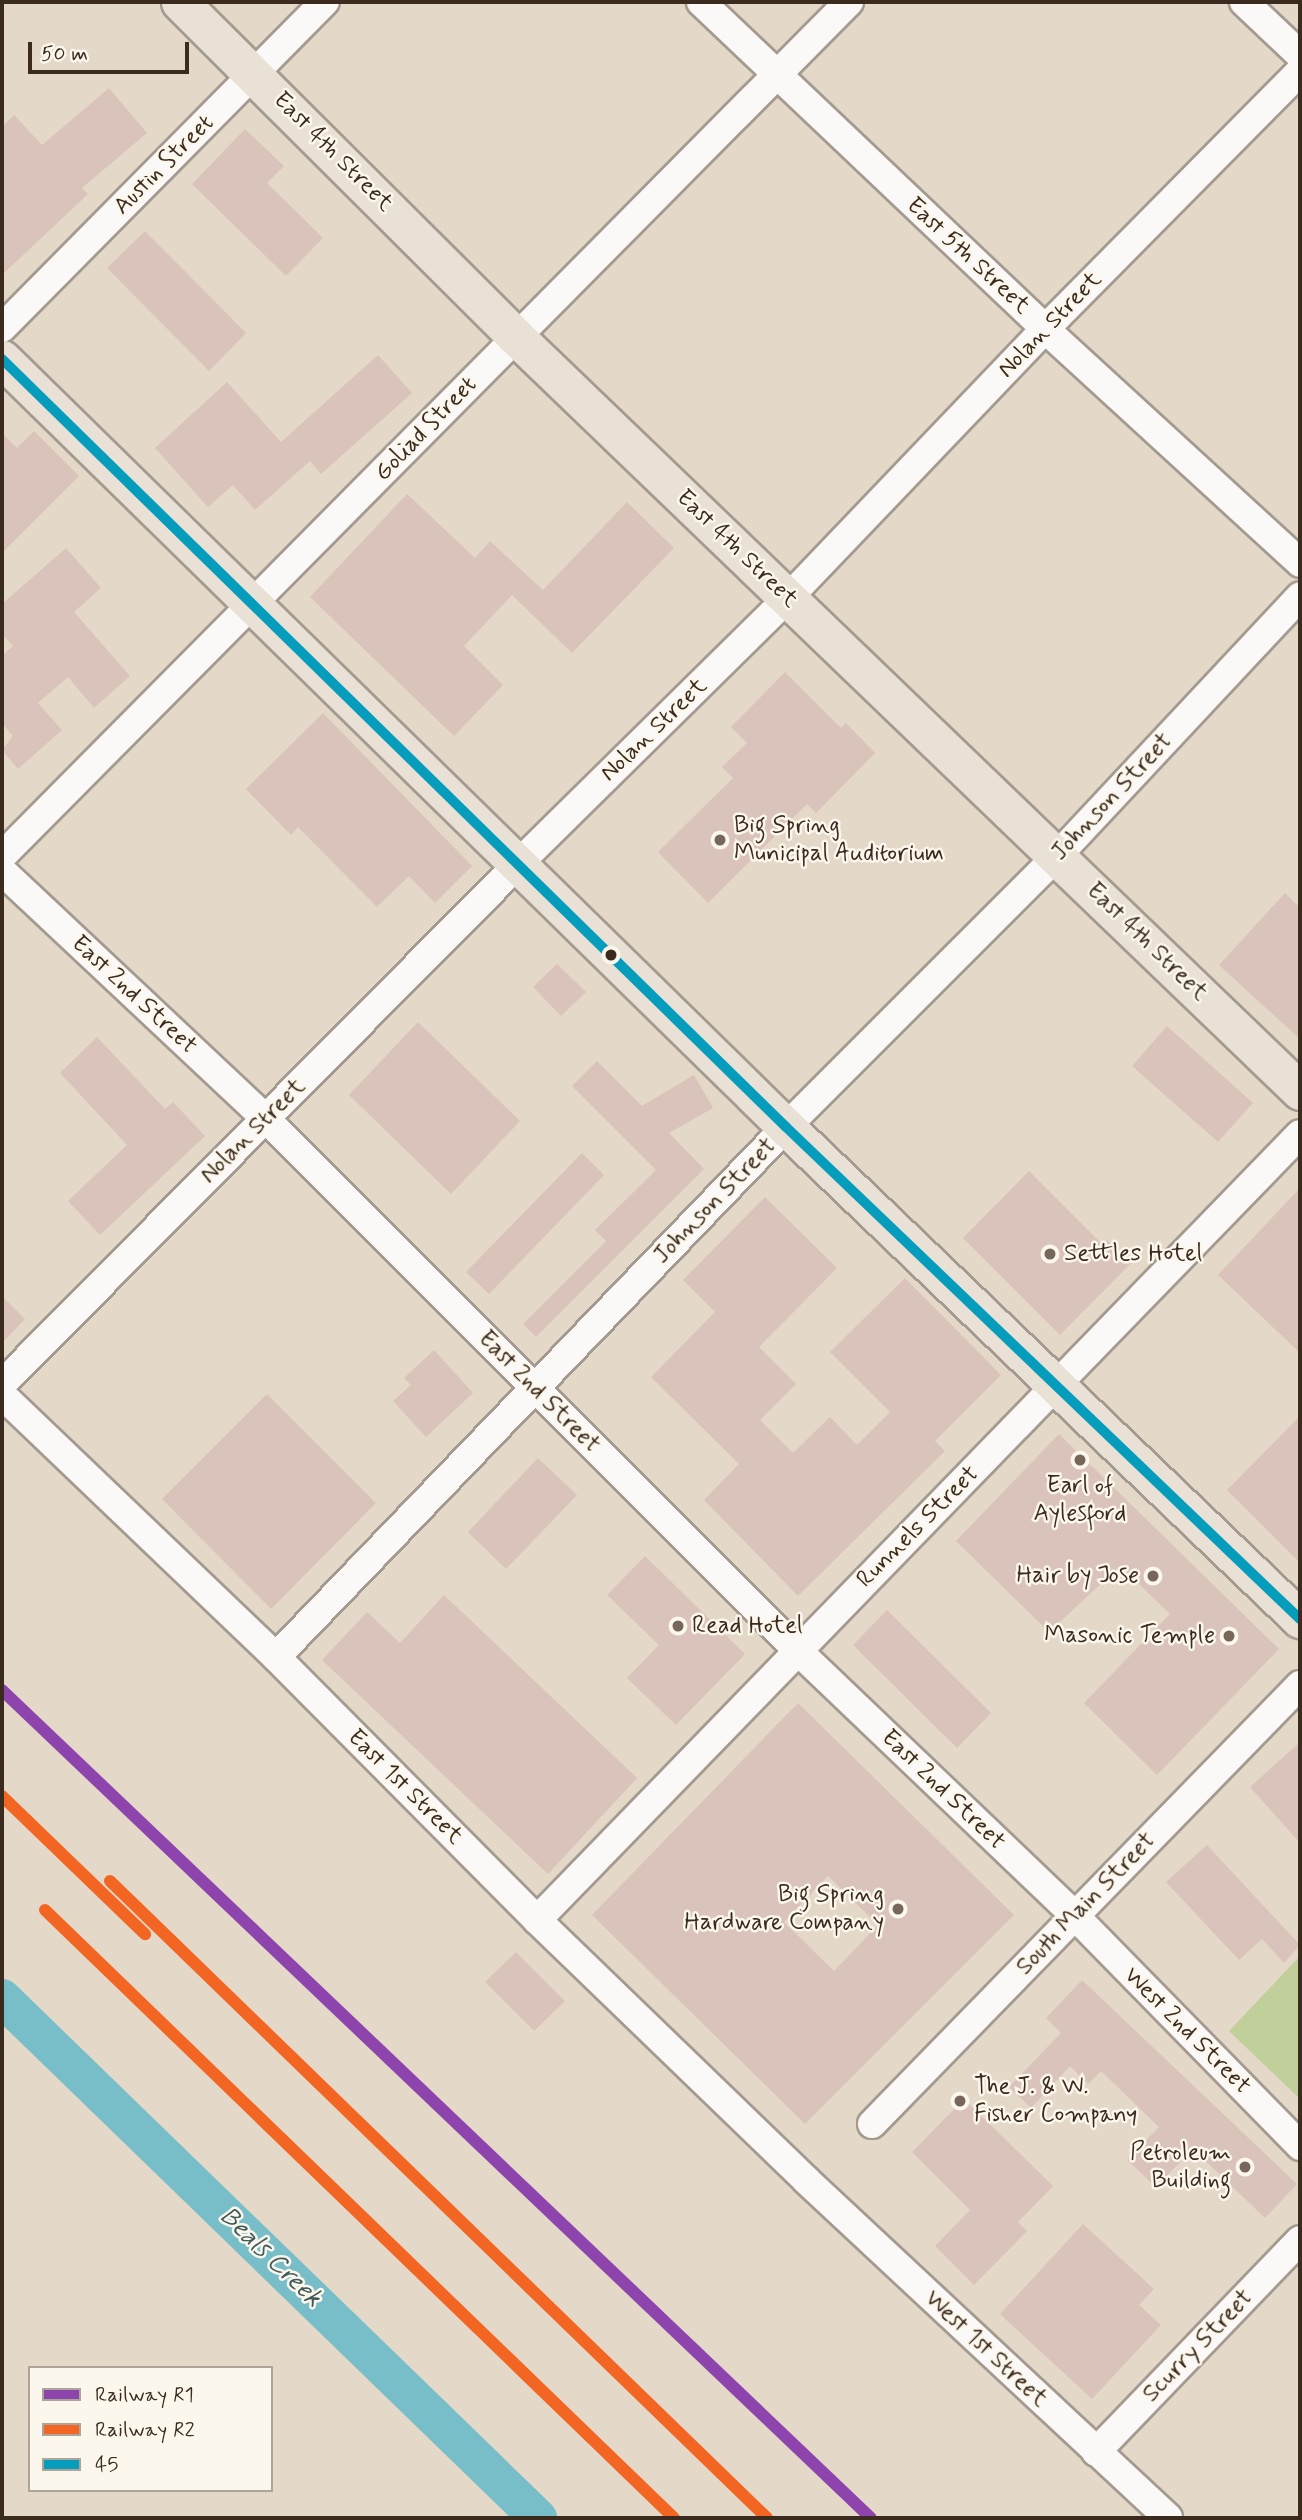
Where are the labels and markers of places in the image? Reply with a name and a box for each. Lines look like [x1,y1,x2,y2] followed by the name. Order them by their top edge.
[734,812,943,868] place label: Big Spring Municipal Auditorium
[712,832,728,848] marker: Big Spring Municipal Auditorium
[604,948,618,962] unlabelled marker
[1064,1240,1197,1268] place label: Settles Hotel
[1042,1246,1058,1262] marker: Settles Hotel
[1072,1452,1088,1468] marker: Earl of Aylesford
[1034,1472,1126,1528] place label: Earl of Aylesford
[1013,1562,1139,1590] place label: Hair by Jose
[1145,1568,1161,1584] marker: Hair by Jose
[692,1612,797,1640] place label: Read Hotel
[670,1618,686,1634] marker: Read Hotel
[1050,1622,1215,1650] place label: Masonic Temple
[1221,1628,1237,1644] marker: Masonic Temple
[685,1881,884,1937] place label: Big Spring Hardware Company
[890,1901,906,1917] marker: Big Spring Hardware Company
[974,2073,1135,2129] place label: The J. & W. Fisher Company
[952,2093,968,2109] marker: The J. & W. Fisher Company
[1130,2139,1231,2195] place label: Petroleum Building
[1237,2159,1253,2175] marker: Petroleum Building

